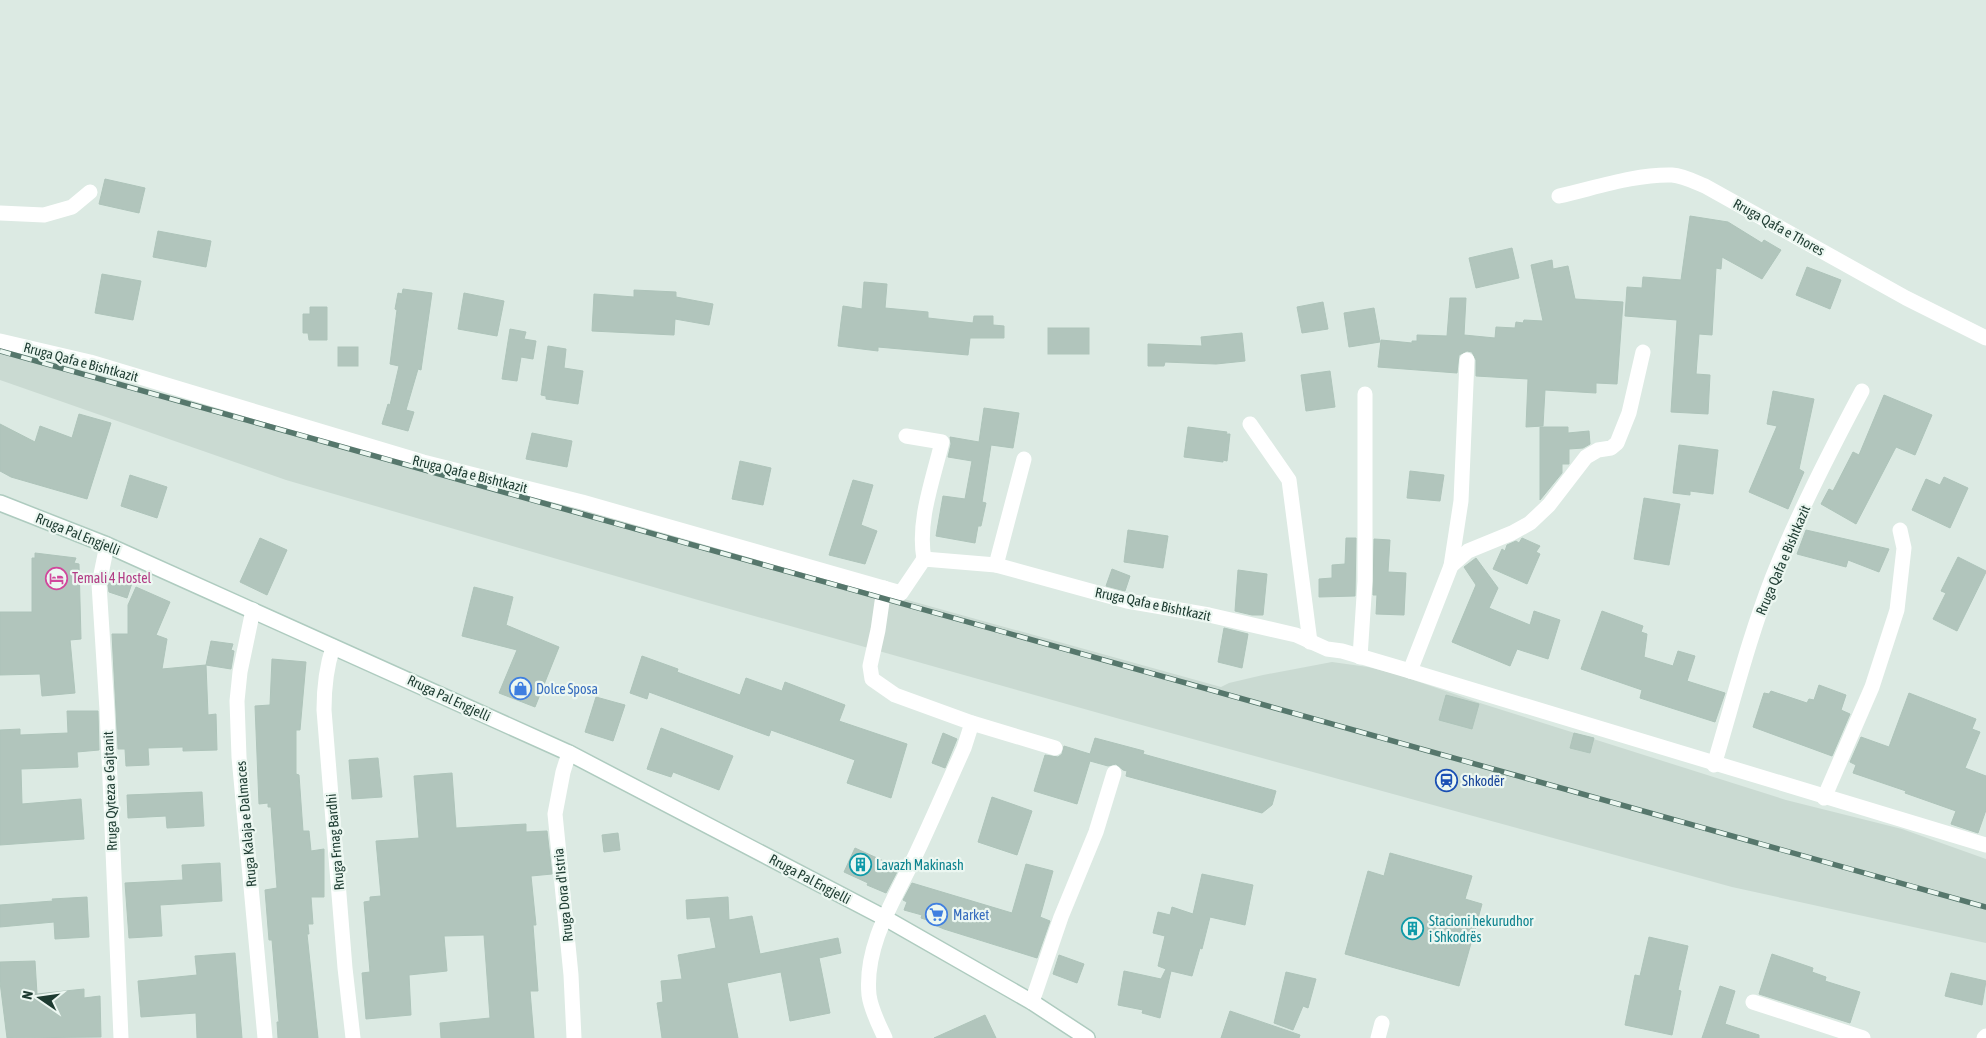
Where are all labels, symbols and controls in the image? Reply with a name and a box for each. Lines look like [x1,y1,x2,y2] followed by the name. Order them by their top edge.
[1731,195,1828,259] street label: Rruga Qafa e Thores
[22,339,140,385] street label: Rruga Qafa e Bishtkazit
[411,452,529,496] street label: Rruga Qafa e Bishtkazit
[1753,503,1813,617] street label: Rruga Qafa e Bishtkazit
[33,510,123,558] street label: Rruga Pal Engjelli
[44,566,68,590] hotel icon: Temali 4 Hostel
[72,570,152,586] place label: Temali 4 Hostel
[1094,584,1212,624] street label: Rruga Qafa e Bishtkazit
[405,672,493,724] street label: Rruga Pal Engjelli
[508,677,532,701] shop icon: Dolce Sposa
[536,681,598,697] place label: Dolce Sposa
[100,731,120,851] street label: Rruga Qyteza e Gajtanit
[233,760,259,888] street label: Rruga Kalaja e Dalmaces
[1434,769,1458,793] station icon: Shkodër
[1462,773,1505,789] place label: Shkodër
[323,793,347,891] street label: Rruga Frnag Bardhi
[550,847,576,943] street label: Rruga Dora d'Istria
[767,851,853,907] street label: Rruga Pal Engjelli
[848,853,872,877] building icon: Lavazh Makinash
[876,857,964,873] place label: Lavazh Makinash
[925,903,949,927] supermarket icon: Market
[953,907,989,923] place label: Market
[1429,913,1534,945] place label: Stacioni hekurudhor i Shkodrës
[1401,917,1425,941] building icon: Stacioni hekurudhor i Shkodrës
[15,973,65,1023] north arrow
[19,989,36,1001] text: N

